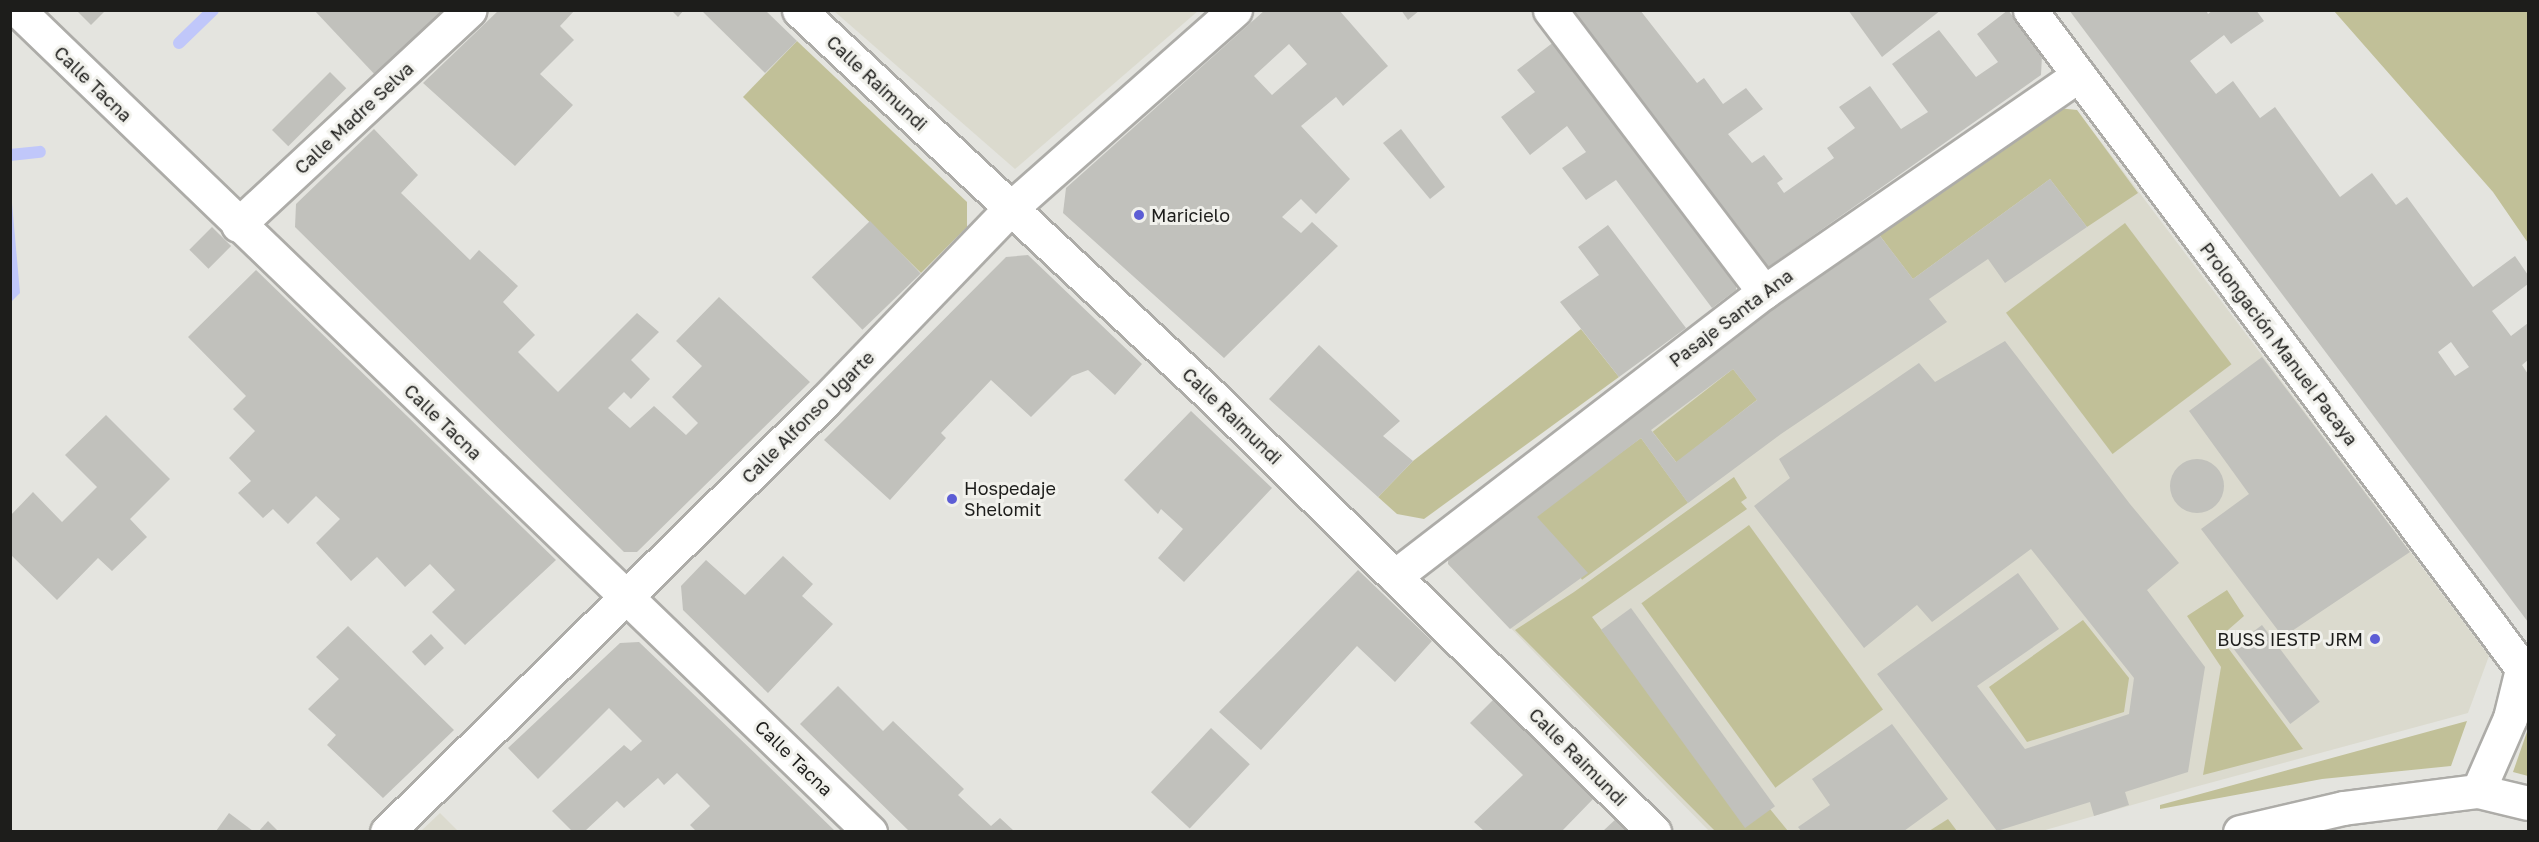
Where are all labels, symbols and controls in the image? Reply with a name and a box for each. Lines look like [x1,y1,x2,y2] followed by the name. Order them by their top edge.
[822,31,932,135] street label: Calle Raimundi
[50,42,136,126] street label: Calle Tacna
[290,57,418,179] street label: Calle Madre Selva
[1151,204,1230,226] place label: Maricielo
[1132,208,1146,222] marker: Maricielo
[2196,238,2362,450] street label: Prolongación Manuel Pacaya
[1665,265,1797,371] street label: Pasaje Santa Ana
[737,346,879,488] street label: Calle Alfonso Ugarte
[1178,363,1286,469] street label: Calle Raimundi
[400,380,486,464] street label: Calle Tacna
[964,478,1056,520] place label: Hospedaje Shelomit
[945,492,959,506] marker: Hospedaje Shelomit
[2217,628,2363,650] place label: BUSS IESTP JRM
[2368,632,2382,646] marker: BUSS IESTP JRM
[1525,704,1631,810] street label: Calle Raimundi
[751,716,837,800] street label: Calle Tacna

